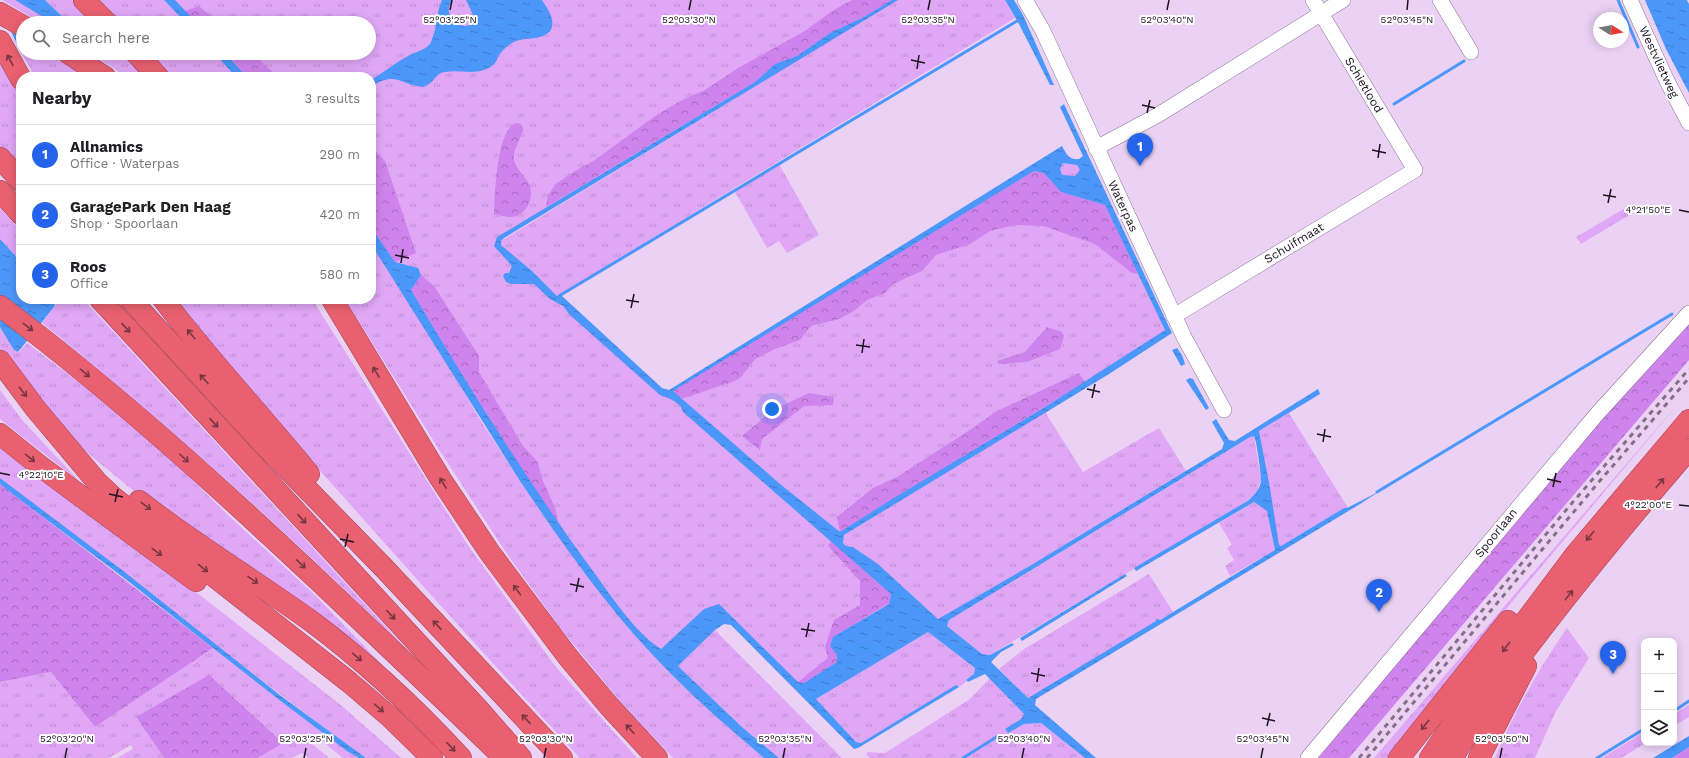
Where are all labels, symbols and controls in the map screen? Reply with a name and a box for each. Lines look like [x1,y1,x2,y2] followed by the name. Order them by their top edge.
[1593,12,1629,48] north arrow
[423,14,477,25] text: 52°03'25"N
[662,14,716,25] text: 52°03'30"N
[901,14,955,25] text: 52°03'35"N
[1140,14,1194,25] text: 52°03'40"N
[1381,14,1433,25] text: 52°03'45"N
[16,16,376,60] search box
[1636,24,1682,101] street label: Westvlietweg
[30,27,52,49] icon: search
[62,29,150,47] text: Search here
[6,54,14,66] one-way arrow
[1342,55,1386,115] street label: Schietlood
[32,88,91,108] text: Nearby
[305,91,360,106] text: 3 results
[1127,133,1153,166] pin: 1
[70,138,143,156] text: Allnamics
[42,147,48,162] text: 1
[319,147,360,162] text: 290 m
[70,156,179,171] text: Office · Waterpas
[1105,178,1141,234] street label: Waterpas
[70,198,231,216] text: GaragePark Den Haag
[1625,204,1671,215] text: 4°21'50"E
[41,207,49,222] text: 2
[320,207,360,222] text: 420 m
[70,216,178,231] text: Shop · Spoorlaan
[1262,220,1326,266] street label: Schuifmaat
[70,258,106,276] text: Roos
[41,267,49,282] text: 3
[320,267,360,282] text: 580 m
[70,276,108,291] text: Office
[22,322,33,331] one-way arrow
[122,323,131,333] one-way arrow
[187,328,196,339] one-way arrow
[371,366,379,378] one-way arrow
[80,369,91,378] one-way arrow
[199,374,208,384] one-way arrow
[19,387,27,398] one-way arrow
[762,399,782,419] your location
[210,418,219,429] one-way arrow
[179,453,189,463] one-way arrow
[25,454,36,463] one-way arrow
[18,469,64,480] text: 4°22'10"E
[439,477,447,489] one-way arrow
[1655,478,1664,488] one-way arrow
[1624,499,1672,510] text: 4°22'00"E
[140,502,151,510] one-way arrow
[1472,506,1520,560] street label: Spoorlaan
[298,514,307,524] one-way arrow
[1586,530,1595,541] one-way arrow
[152,548,163,556] one-way arrow
[296,559,306,569] one-way arrow
[198,564,209,573] one-way arrow
[247,576,258,584] one-way arrow
[1366,579,1392,612] pin: 2
[513,585,521,596] one-way arrow
[1564,589,1573,600] one-way arrow
[386,610,395,620] one-way arrow
[433,620,442,630] one-way arrow
[1641,638,1677,746] map controls
[1641,638,1677,674] button: +
[1600,641,1626,674] pin: 3
[1502,642,1510,653] one-way arrow
[352,653,362,662] one-way arrow
[1641,674,1677,710] button: −
[374,703,384,712] one-way arrow
[1641,710,1677,746] button: layers
[521,714,531,724] one-way arrow
[1421,720,1429,731] one-way arrow
[626,725,635,735] one-way arrow
[40,733,94,744] text: 52°03'20"N
[279,733,333,744] text: 52°03'25"N
[519,733,573,744] text: 52°03'30"N
[758,733,812,744] text: 52°03'35"N
[997,733,1051,744] text: 52°03'40"N
[1237,733,1289,744] text: 52°03'45"N
[1475,733,1529,744] text: 52°03'50"N
[446,742,456,752] one-way arrow

